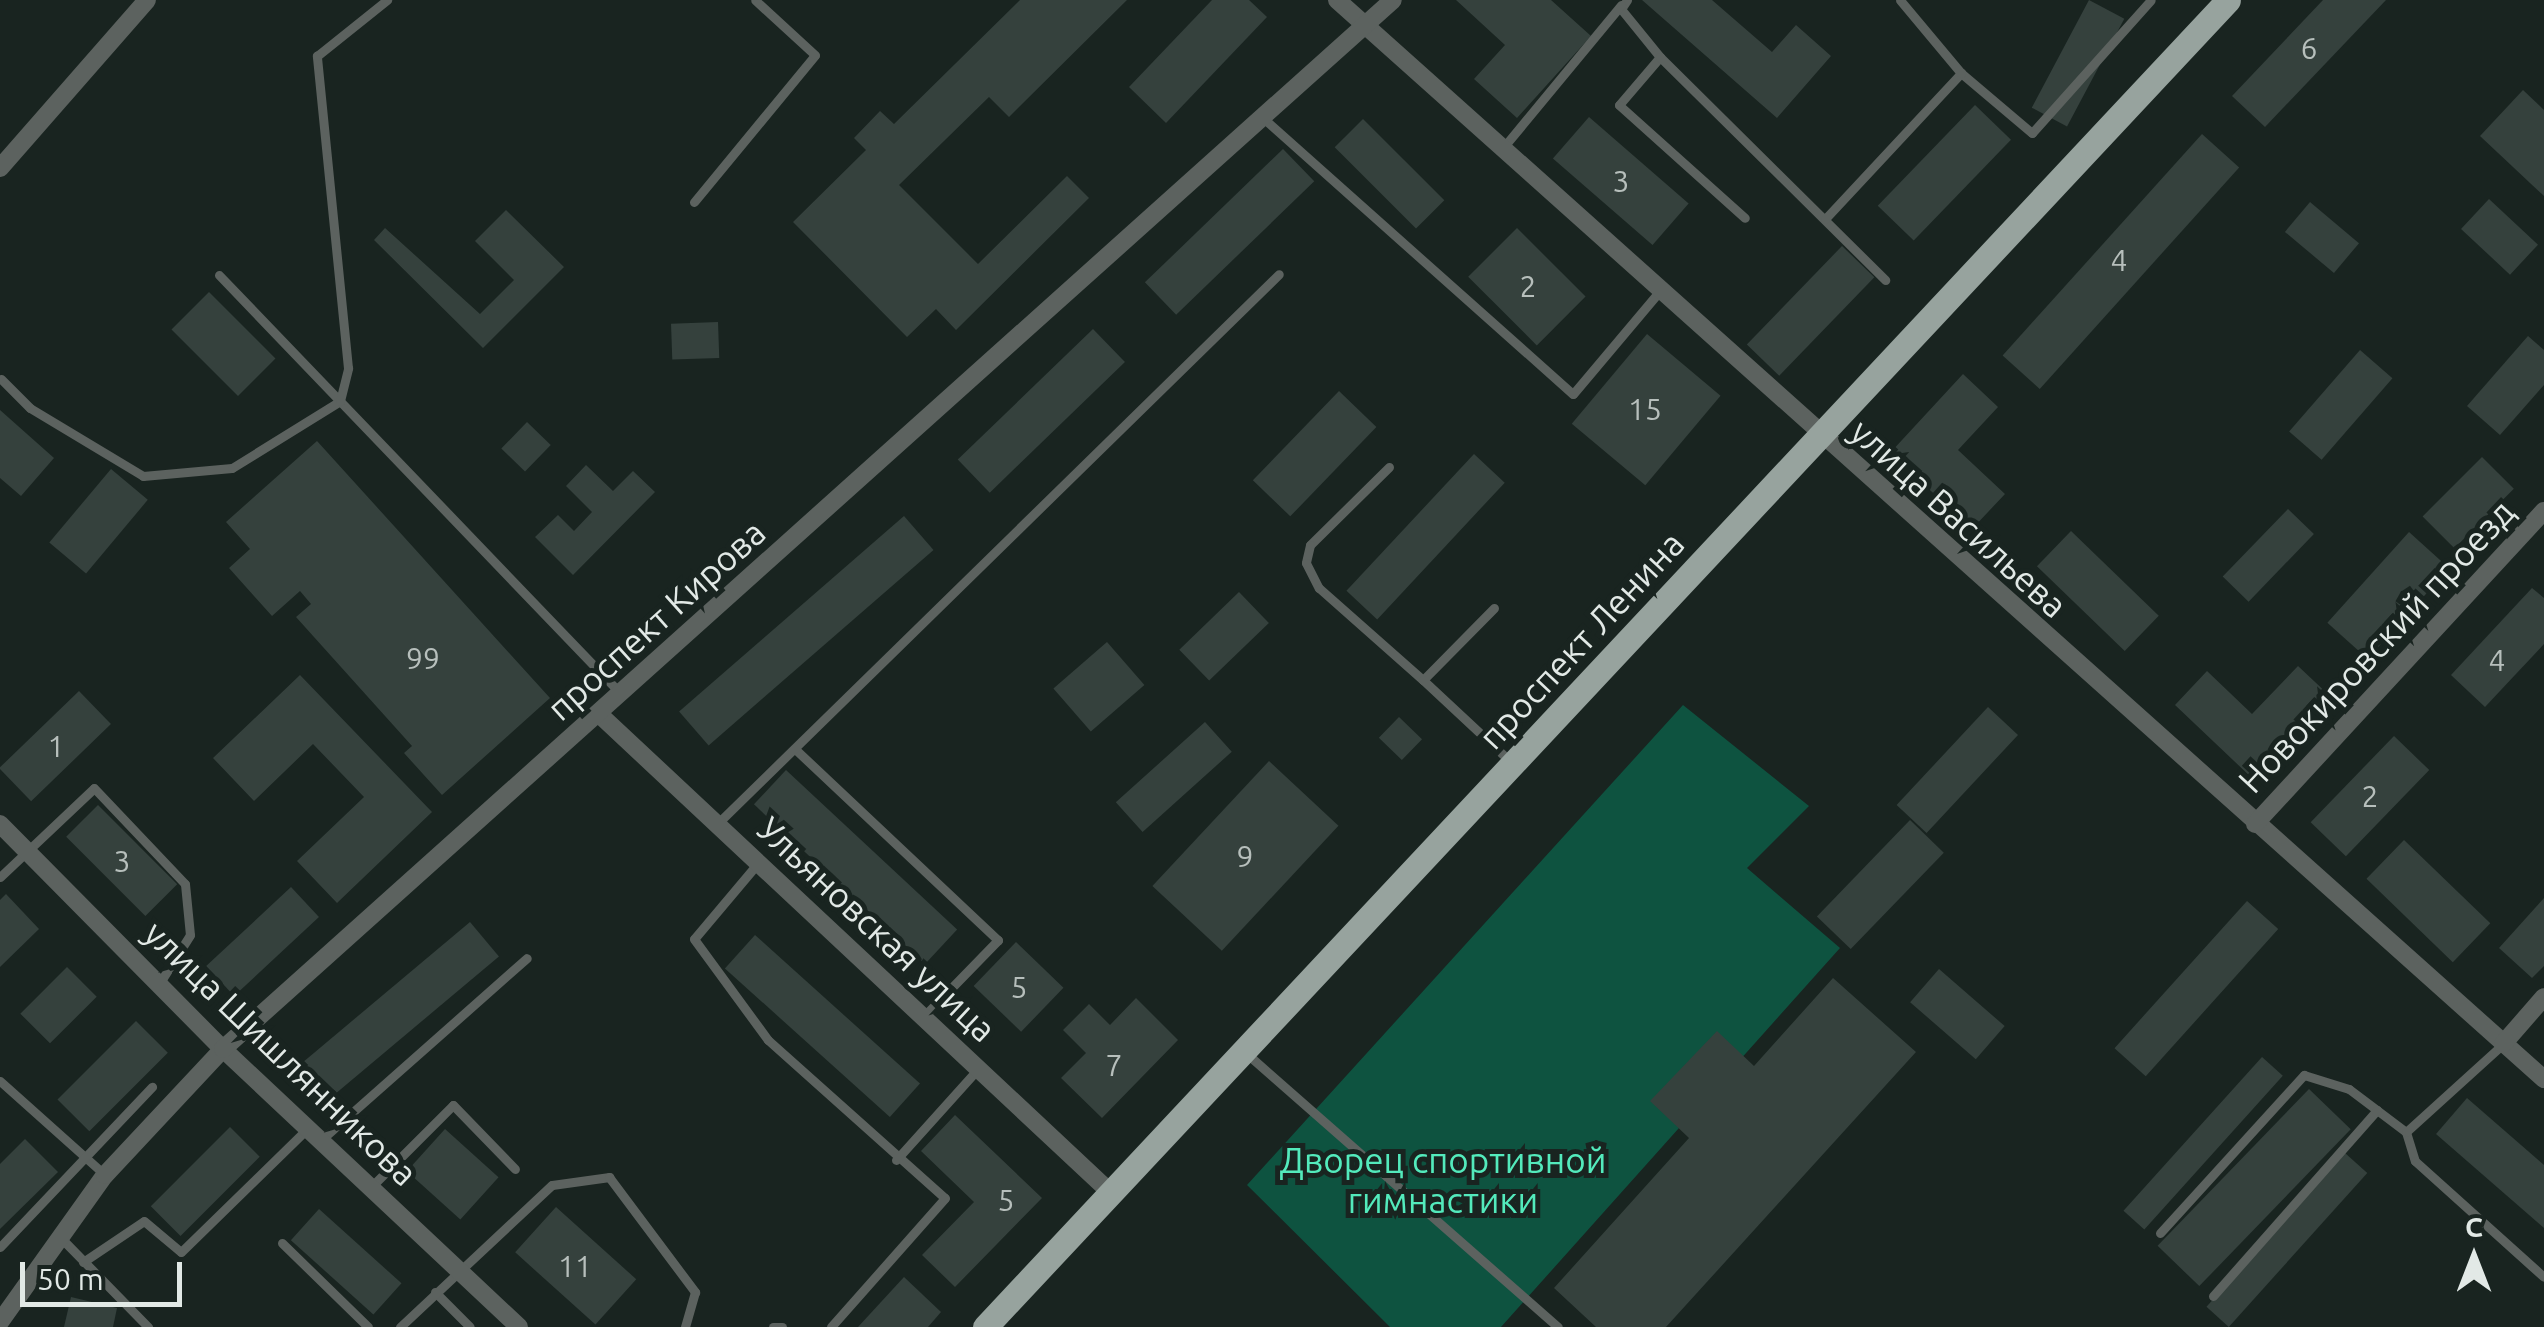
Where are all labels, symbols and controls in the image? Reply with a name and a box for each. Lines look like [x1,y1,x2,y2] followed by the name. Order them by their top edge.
[2301,30,2317,66] house number: 6
[1613,163,1629,199] house number: 3
[2111,242,2127,278] house number: 4
[1520,268,1536,304] house number: 2
[1628,391,1662,427] house number: 15
[1842,410,2076,626] street label: улица Васильева
[2229,491,2523,801] street label: Новокировский проезд
[538,511,774,729] street label: проспект Кирова
[1470,523,1692,757] street label: проспект Ленина
[406,640,440,676] house number: 99
[2489,642,2505,678] house number: 4
[48,728,64,764] house number: 1
[2362,778,2378,814] house number: 2
[749,808,1005,1050] street label: Ульяновская улица
[1237,838,1253,874] house number: 9
[114,843,130,879] house number: 3
[136,912,426,1194] street label: улица Шишлянникова
[1011,969,1027,1005] house number: 5
[1106,1047,1122,1083] house number: 7
[1280,1139,1606,1221] park label: Дворец спортивной гимнастики
[998,1182,1014,1218] house number: 5
[2424,1207,2524,1307] north arrow
[2465,1211,2483,1242] text: С
[25,1242,188,1304] scale bar
[558,1248,592,1284] house number: 11
[37,1262,104,1296] text: 50 m

